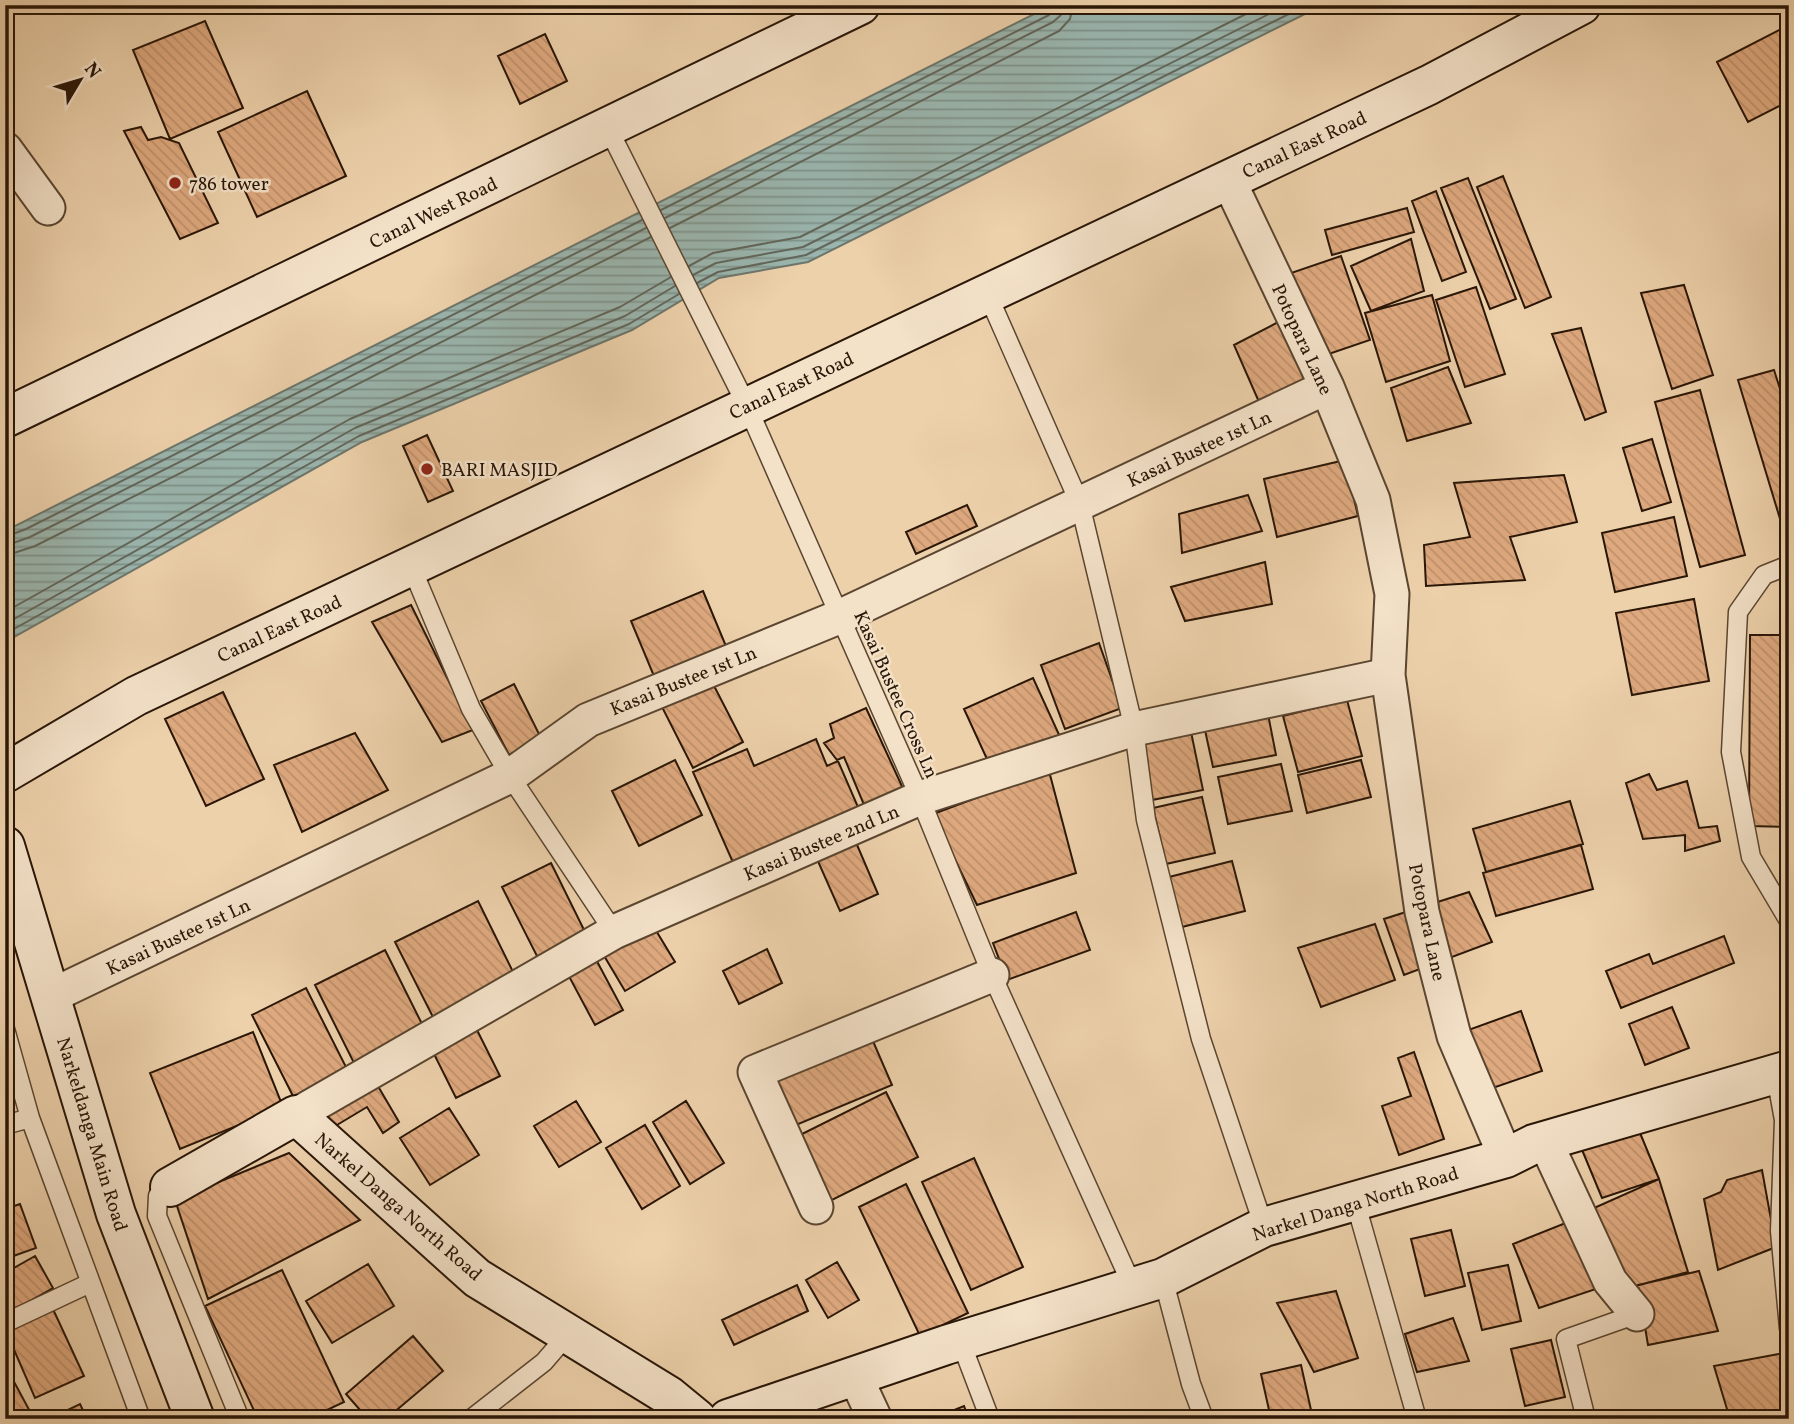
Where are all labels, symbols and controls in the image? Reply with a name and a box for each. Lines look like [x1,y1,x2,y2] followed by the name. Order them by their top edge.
[46,46,116,116] north arrow
[77,57,106,84] text: N
[1238,106,1371,186] street label: Canal East Road
[189,172,269,198] place label: 786 tower
[365,172,502,256] street label: Canal West Road
[167,175,183,191] marker: 786 tower
[1264,280,1338,399] street label: Potopara Lane
[725,347,858,427] street label: Canal East Road
[1123,405,1276,495] street label: Kasai Bustee 1st Ln
[441,458,558,484] place label: BARI MASJID
[419,461,435,477] marker: BARI MASJID
[213,590,346,670] street label: Canal East Road
[846,607,944,783] street label: Kasai Bustee Cross Ln
[606,641,761,723] street label: Kasai Bustee 1st Ln
[740,799,903,888] street label: Kasai Bustee 2nd Ln
[1401,861,1451,984] street label: Potopara Lane
[102,893,255,983] street label: Kasai Bustee 1st Ln
[49,1034,133,1235] street label: Narkeldanga Main Road
[308,1127,487,1288] street label: Narkel Danga North Road
[1249,1161,1462,1249] street label: Narkel Danga North Road

